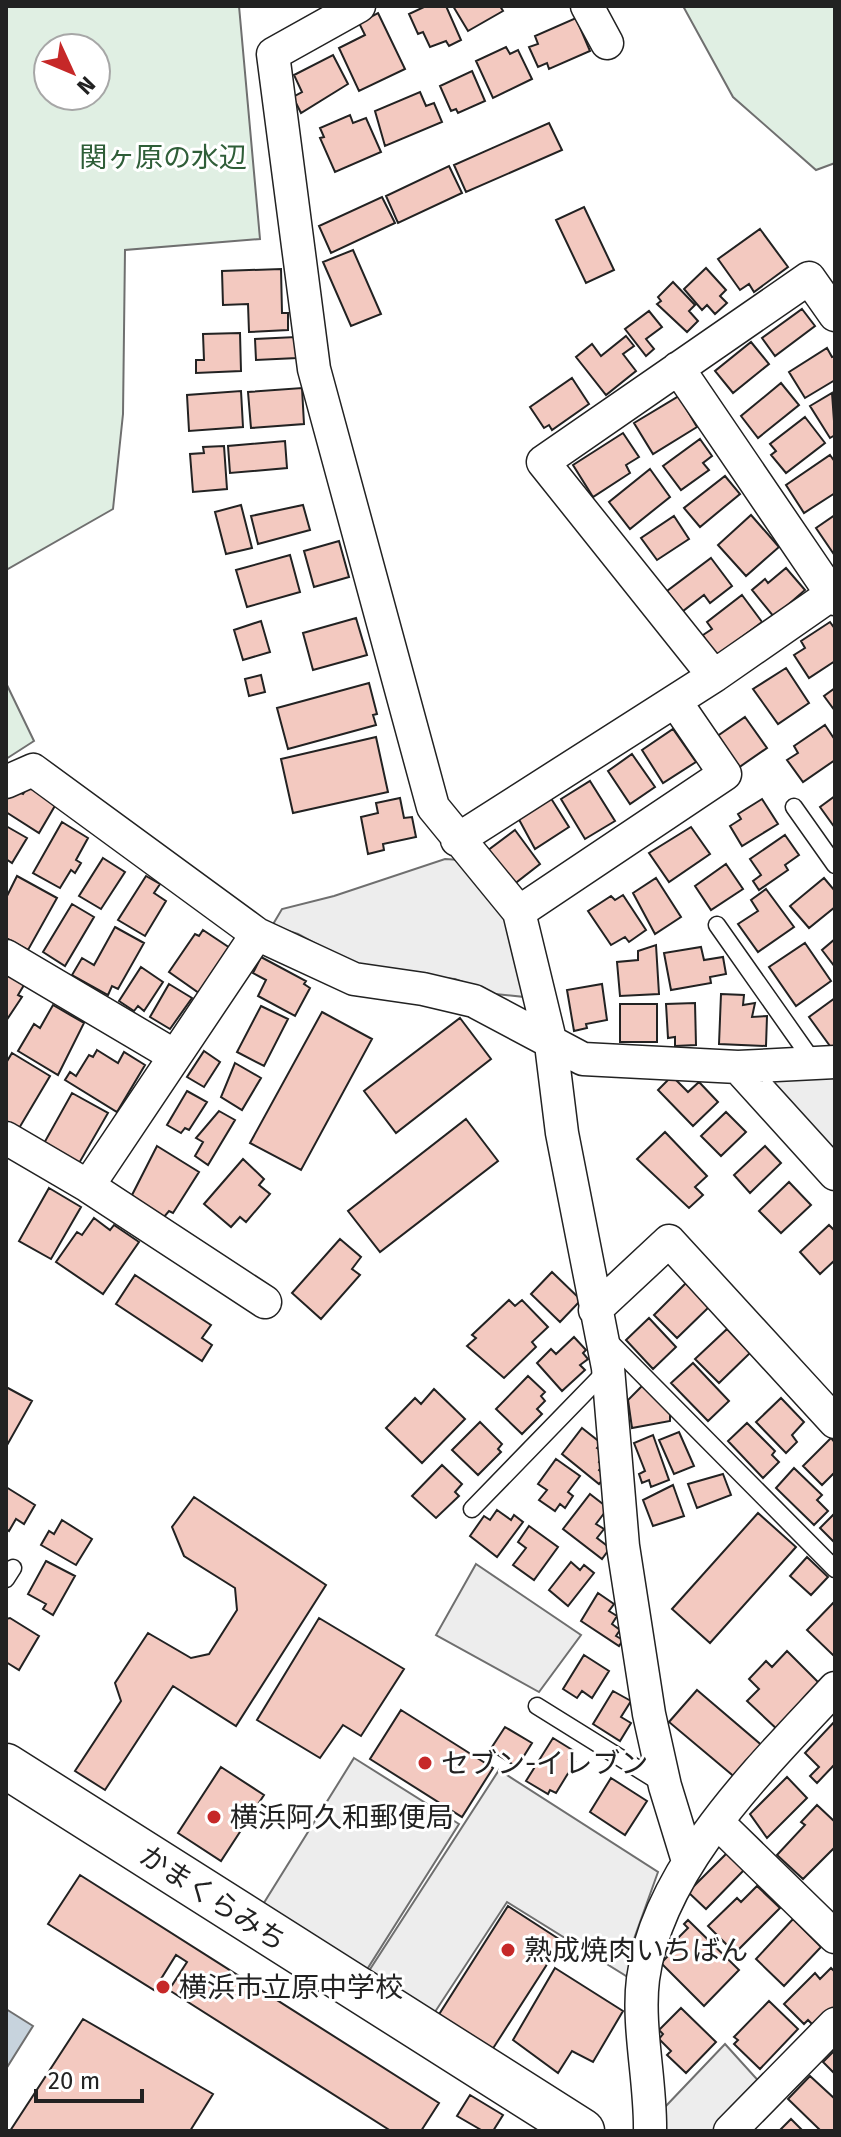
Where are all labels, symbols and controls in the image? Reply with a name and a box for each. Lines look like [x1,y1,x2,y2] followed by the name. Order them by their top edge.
[32,32,112,112] north arrow
[71,71,101,100] text: N
[79,141,247,174] park label: 関ヶ原の水辺
[441,1747,648,1780] place label: セブン-イレブン
[416,1754,434,1772] marker: セブン-イレブン
[230,1801,454,1834] place label: 横浜阿久和郵便局
[205,1808,223,1826] marker: 横浜阿久和郵便局
[134,1838,292,1958] street label: かまくらみち
[524,1934,748,1967] place label: 熟成焼肉いちばん
[499,1941,517,1959] marker: 熟成焼肉いちばん
[179,1971,403,2004] place label: 横浜市立原中学校
[154,1978,172,1996] marker: 横浜市立原中学校
[36,2053,142,2103] scale bar
[48,2067,100,2095] text: 20 m

